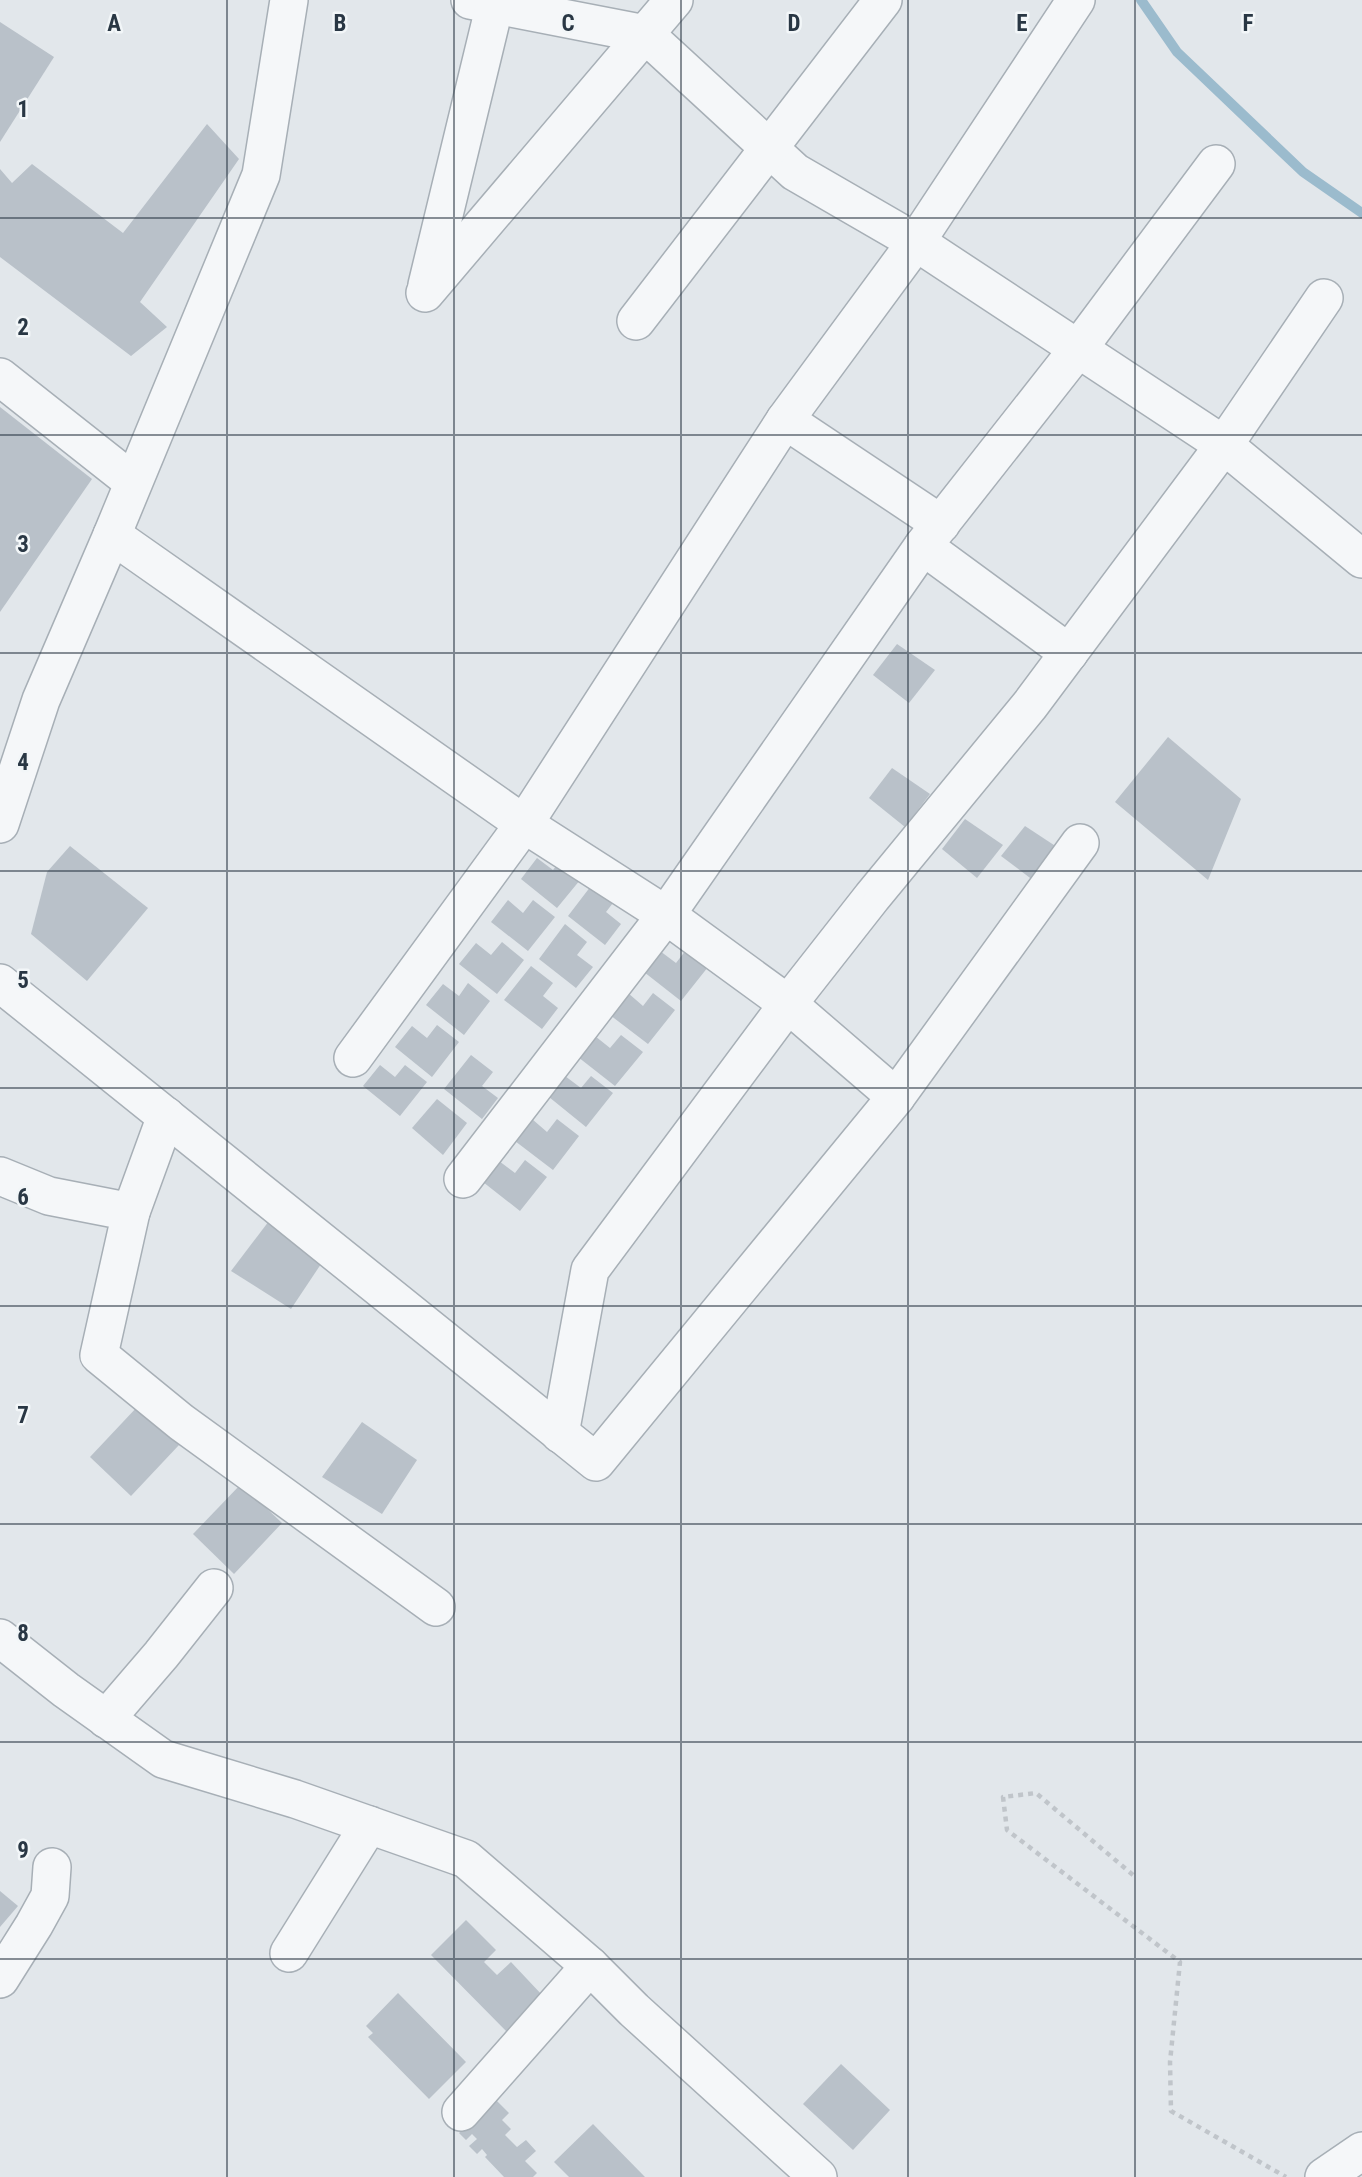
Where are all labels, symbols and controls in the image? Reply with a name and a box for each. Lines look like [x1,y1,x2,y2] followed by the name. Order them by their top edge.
[107,10,121,37] text: A
[334,10,346,37] text: B
[561,10,575,37] text: C
[788,10,801,37] text: D
[1016,10,1028,37] text: E
[1243,10,1254,37] text: F
[17,96,29,123] text: 1
[17,314,29,341] text: 2
[17,531,29,558] text: 3
[17,749,29,776] text: 4
[17,967,29,994] text: 5
[17,1184,29,1211] text: 6
[17,1402,29,1429] text: 7
[17,1620,29,1647] text: 8
[17,1837,29,1864] text: 9

